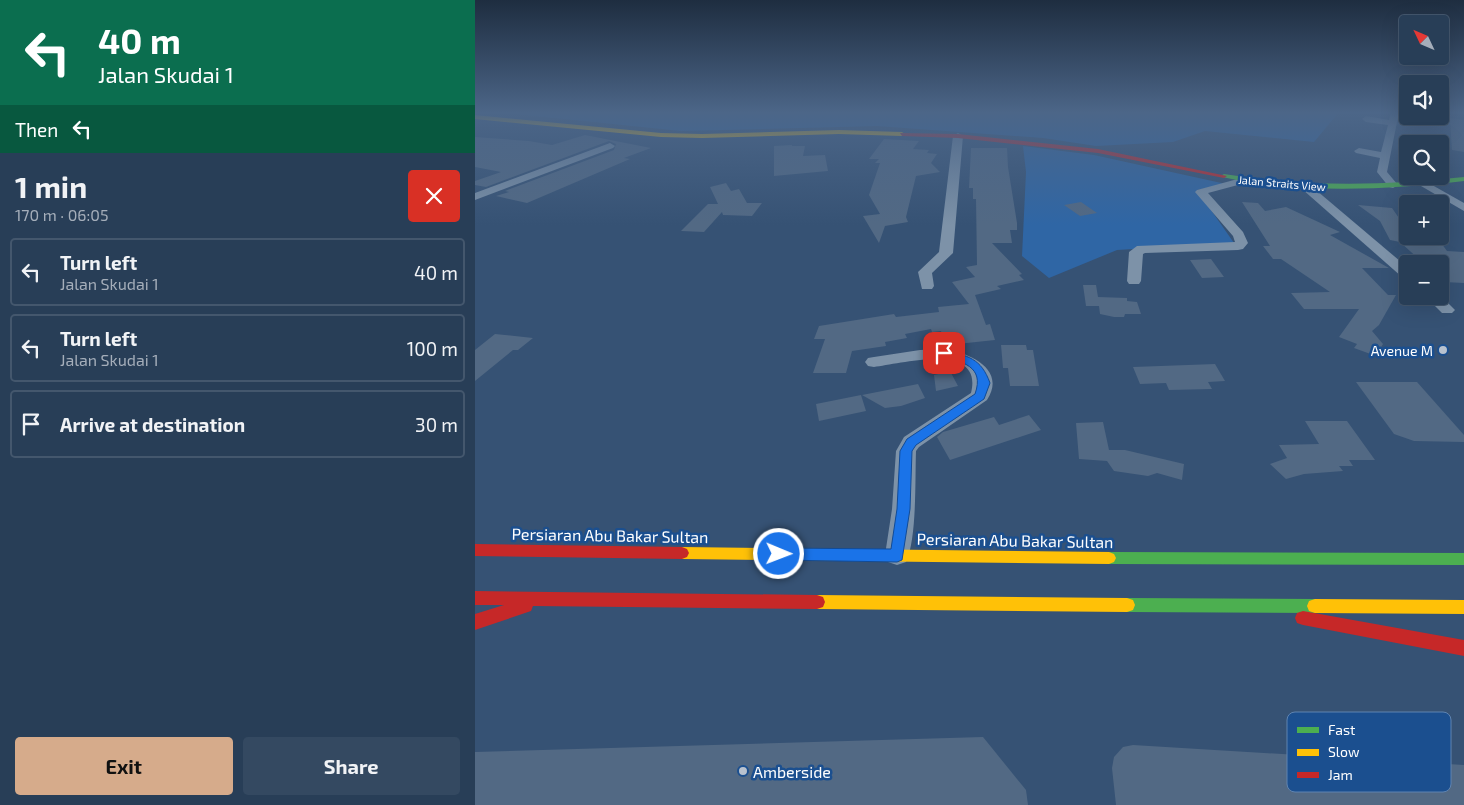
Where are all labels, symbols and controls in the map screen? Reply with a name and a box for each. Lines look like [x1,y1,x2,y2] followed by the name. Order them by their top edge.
[1399,15,1449,65] north arrow
[1399,15,1449,305] map controls
[98,19,181,61] text: 40 m
[15,20,80,85] icon: left
[98,61,234,87] text: Jalan Skudai 1
[1399,75,1449,125] button: sound
[68,115,96,143] icon: left
[15,118,58,141] text: Then
[1399,135,1449,185] button: search
[15,168,87,204] text: 1 min
[408,170,460,222] button: close
[1238,173,1326,193] street label: Jalan Straits View
[1399,195,1449,245] button: +
[15,205,109,224] text: 170 m · 06:05
[60,251,137,274] text: Turn left
[1399,255,1449,305] button: −
[17,258,45,286] icon: left
[414,261,458,284] text: 40 m
[60,274,159,293] text: Jalan Skudai 1
[60,327,137,350] text: Turn left
[923,332,965,374] pin
[17,334,45,362] icon: left
[407,337,458,360] text: 100 m
[930,339,958,367] icon: arrive
[1371,342,1433,359] place label: Avenue M
[1437,344,1449,356] marker: Avenue M
[60,350,159,369] text: Jalan Skudai 1
[17,410,45,438] icon: arrive
[60,413,245,436] text: Arrive at destination
[415,413,458,436] text: 30 m
[511,524,709,546] street label: Persiaran Abu Bakar Sultan
[752,527,804,579] position arrow
[916,529,1114,551] street label: Persiaran Abu Bakar Sultan
[1287,712,1451,792] legend
[1328,721,1355,738] text: Fast
[15,737,233,795] button: Exit
[243,737,460,795] button: Share
[1328,743,1360,760] text: Slow
[753,762,831,781] place label: Amberside
[737,765,749,777] marker: Amberside
[1328,766,1353,783] text: Jam

